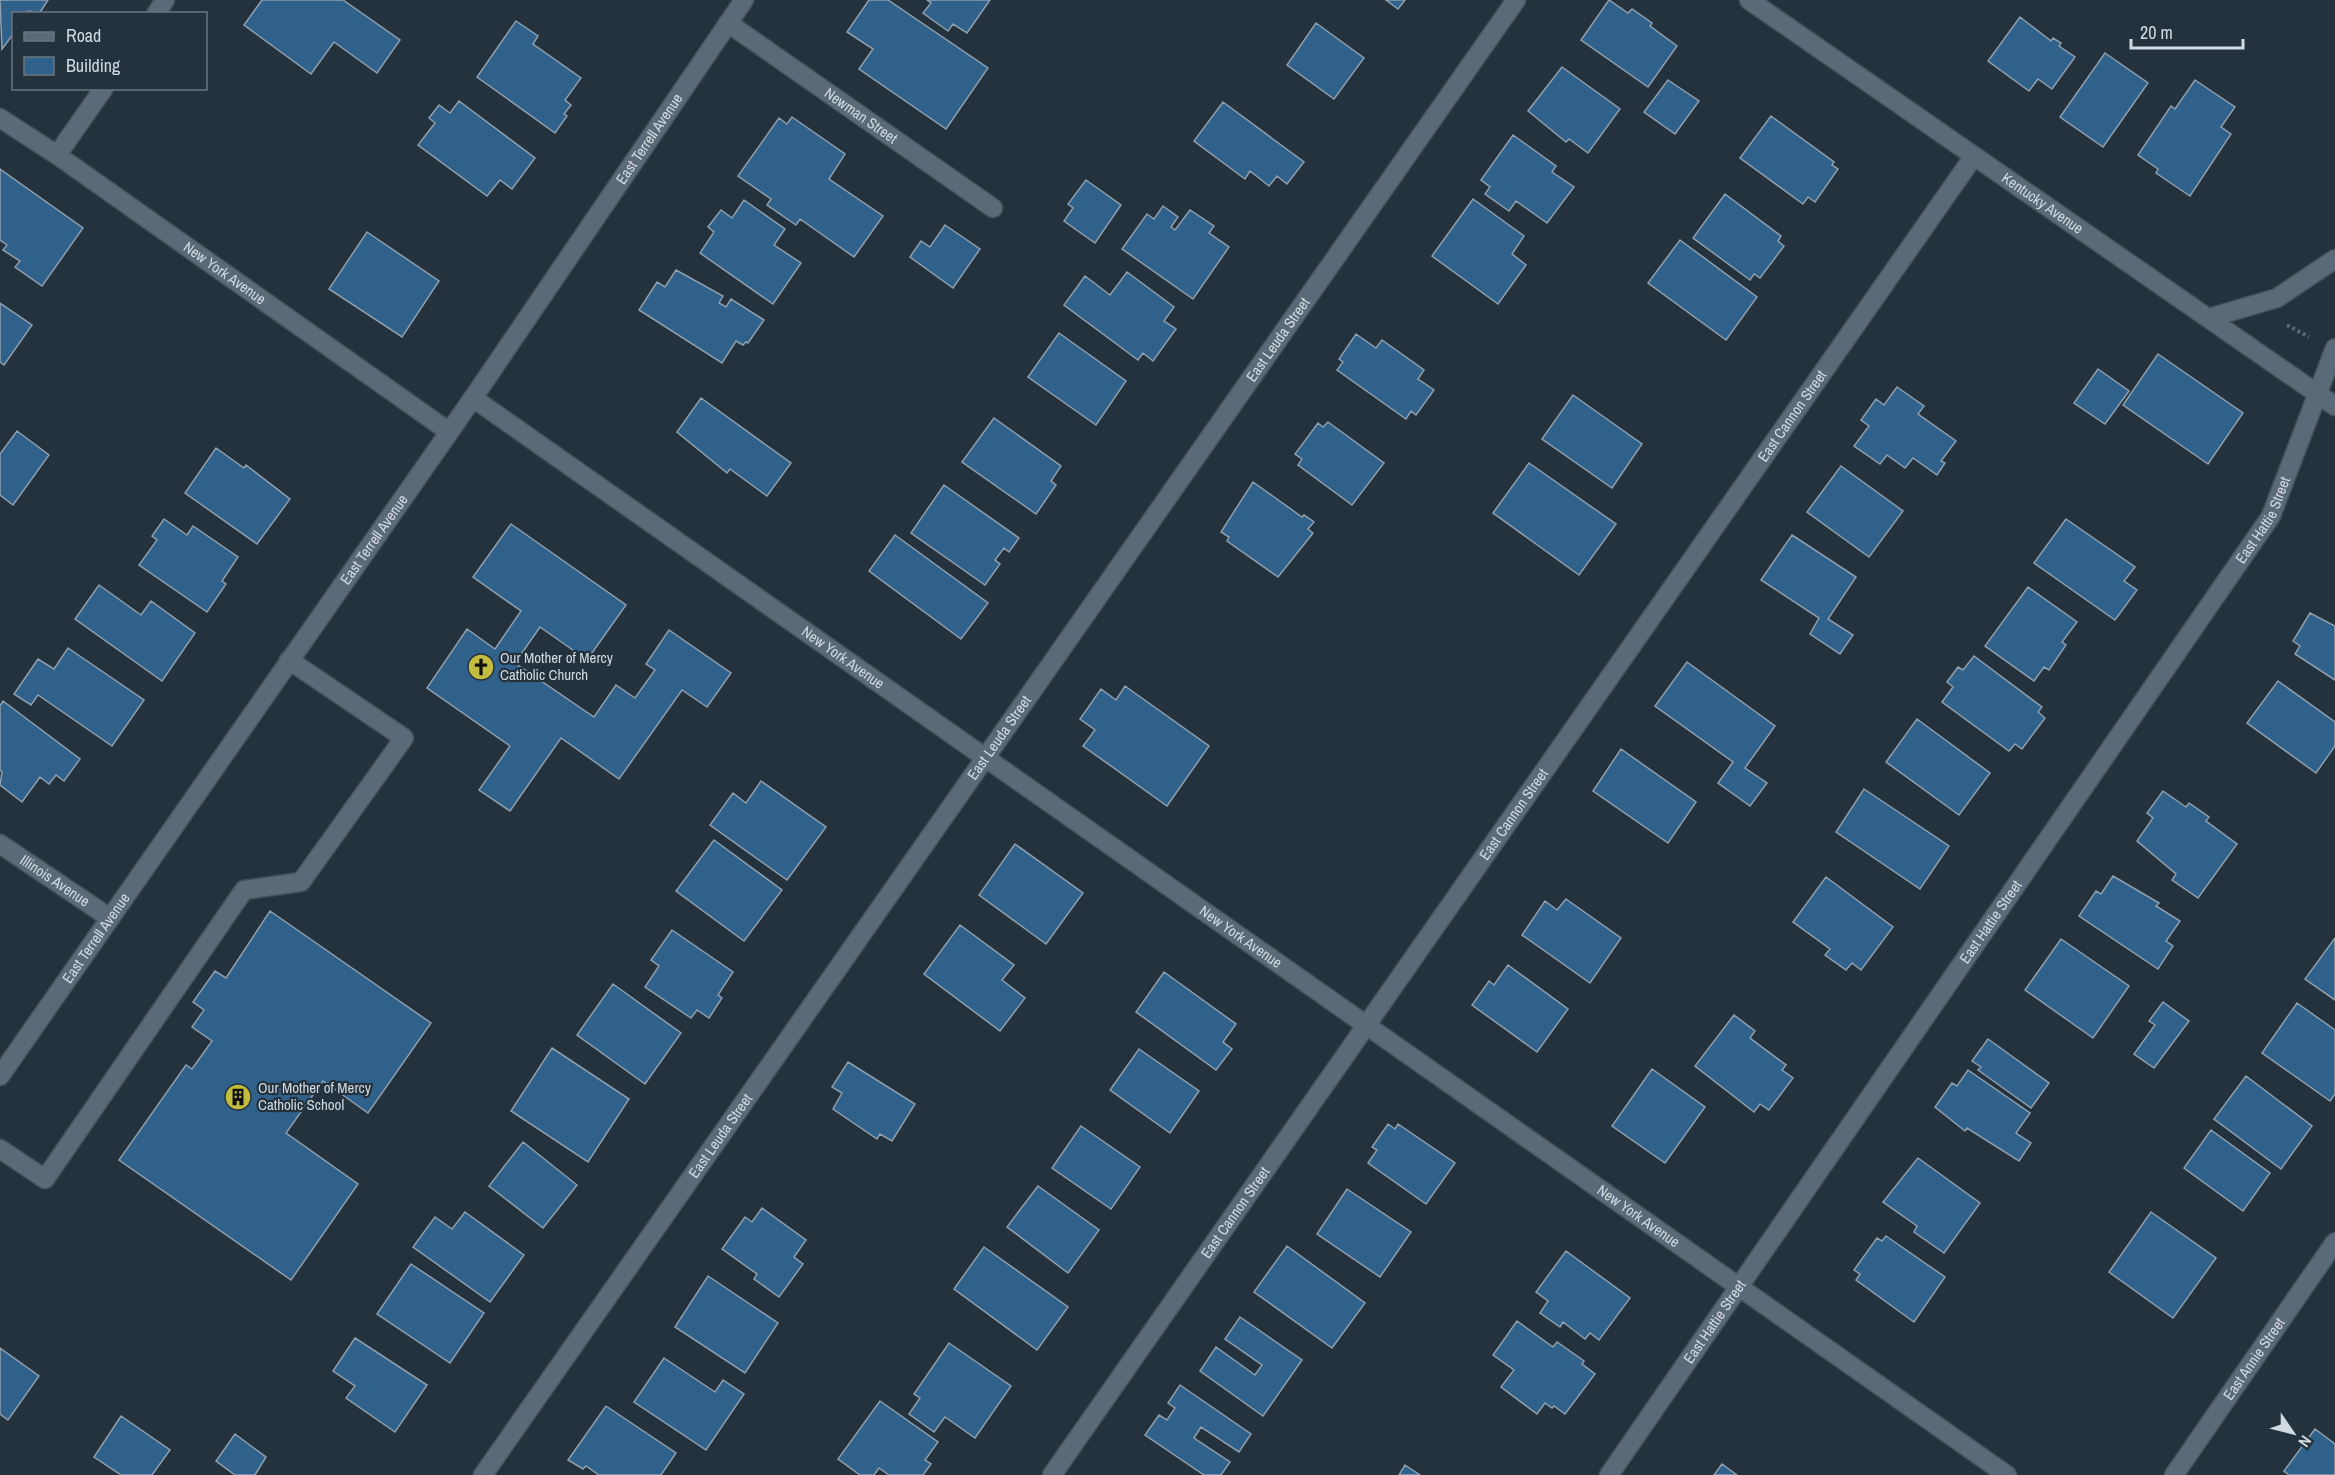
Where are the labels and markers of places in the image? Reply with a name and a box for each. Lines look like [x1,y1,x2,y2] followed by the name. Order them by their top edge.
[500,647,614,685] place label: Our Mother of Mercy Catholic Church
[466,652,496,682] church icon: Our Mother of Mercy Catholic Church
[258,1077,372,1115] place label: Our Mother of Mercy Catholic School
[223,1082,253,1112] building icon: Our Mother of Mercy Catholic School

